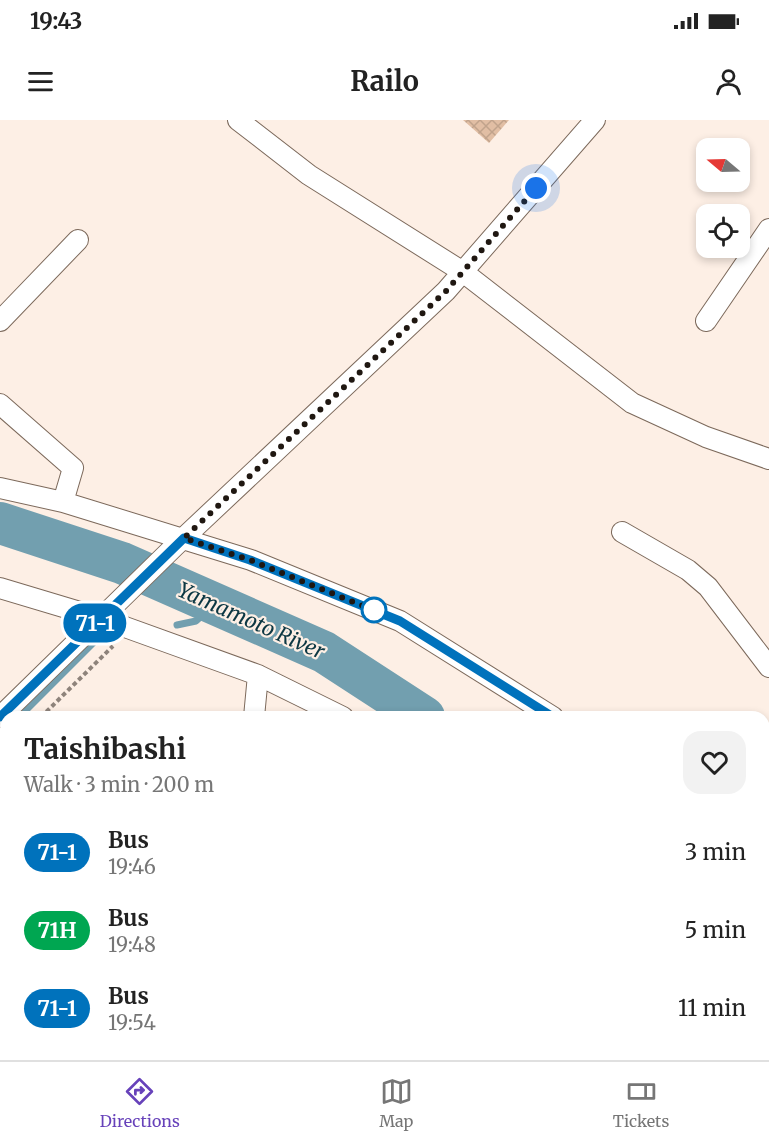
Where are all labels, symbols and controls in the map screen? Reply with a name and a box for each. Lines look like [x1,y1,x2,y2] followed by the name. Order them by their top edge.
[30,7,82,35] text: 19:43
[350,64,419,98] text: Railo
[24,65,57,98] icon: menu
[712,65,745,98] icon: person
[696,138,750,192] north arrow
[696,138,750,258] map controls
[521,173,551,203] your location
[696,204,750,258] button: locate
[173,576,329,665] water label: Yamamoto River
[361,597,387,623] unlabelled marker
[53,604,137,642] line badge: 71-1
[75,610,115,637] text: 71-1
[24,731,186,767] text: Taishibashi
[683,731,746,794] button: heart
[24,772,214,797] text: Walk · 3 min · 200 m
[108,826,149,854] text: Bus
[685,838,746,866] text: 3 min
[37,839,77,866] text: 71-1
[108,854,156,879] text: 19:46
[108,904,149,932] text: Bus
[684,916,746,944] text: 5 min
[37,917,77,944] text: 71H
[108,932,156,957] text: 19:48
[108,982,149,1010] text: Bus
[678,994,746,1022] text: 11 min
[37,995,77,1022] text: 71-1
[108,1010,156,1035] text: 19:54
[100,1075,180,1131] tab: Directions
[379,1075,413,1131] tab: Map
[613,1075,669,1131] tab: Tickets

